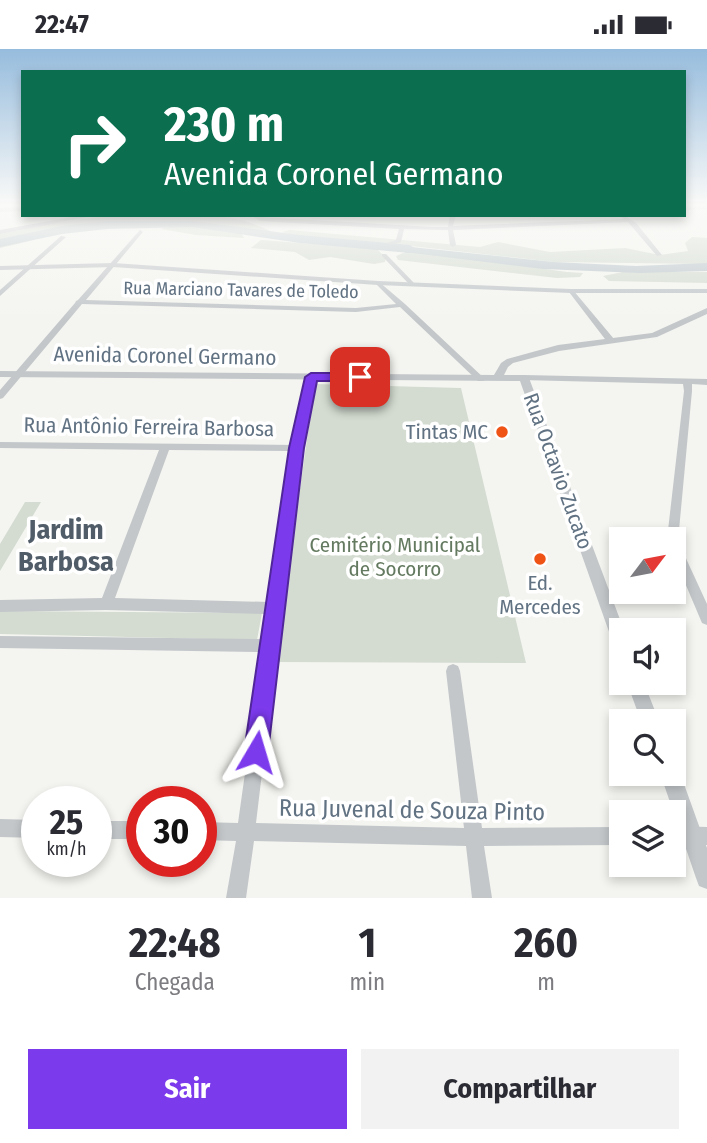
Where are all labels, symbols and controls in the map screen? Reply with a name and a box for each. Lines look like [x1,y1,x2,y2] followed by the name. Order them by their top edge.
[35,9,89,40] text: 22:47
[164,95,284,154] text: 230 m
[49,98,140,189] icon: right
[164,155,504,193] text: Avenida Coronel Germano
[123,277,359,303] street label: Rua Marciano Tavares de Toledo
[53,341,277,371] street label: Avenida Coronel Germano
[330,347,390,407] pin
[341,358,379,396] icon: arrive
[518,389,598,553] street label: Rua Octavio Zucato
[23,412,275,442] street label: Rua Antônio Ferreira Barbosa
[406,419,488,445] place label: Tintas MC
[494,424,510,440] marker: Tintas MC
[18,513,114,578] district label: Jardim Barbosa
[609,527,686,604] north arrow
[609,527,686,877] map controls
[310,532,481,582] park label: Cemitério Municipal de Socorro
[532,551,548,567] marker: Ed. Mercedes
[499,570,581,620] place label: Ed. Mercedes
[609,618,686,695] button: sound
[609,709,686,786] button: search
[219,715,293,789] position arrow
[126,786,217,877] speed limit sign: 30
[279,794,545,826] street label: Rua Juvenal de Souza Pinto
[609,800,686,877] button: layers
[50,801,83,843] text: 25
[46,838,87,860] text: km/h
[129,918,221,968] text: 22:48
[358,918,376,968] text: 1
[514,918,578,968] text: 260
[135,968,215,996] text: Chegada
[350,968,385,996] text: min
[537,968,555,996] text: m
[28,1049,347,1129] button: Sair
[361,1049,679,1129] button: Compartilhar

